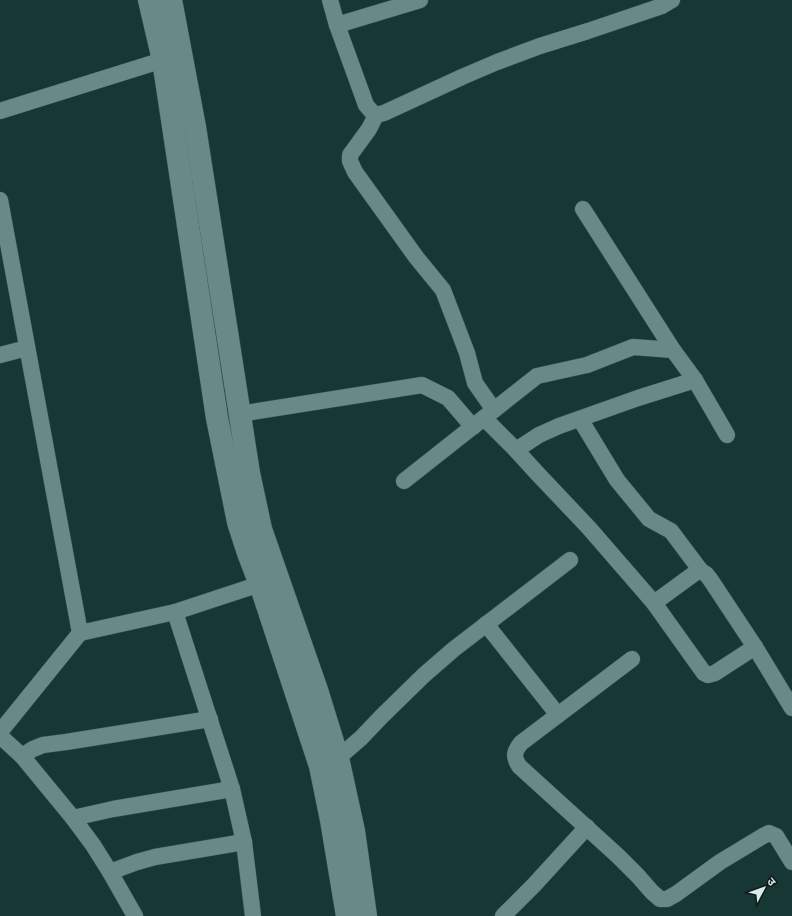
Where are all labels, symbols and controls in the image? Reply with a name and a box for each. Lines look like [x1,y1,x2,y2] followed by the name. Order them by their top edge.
[744,868,784,908] north arrow
[764,875,779,889] text: उ

